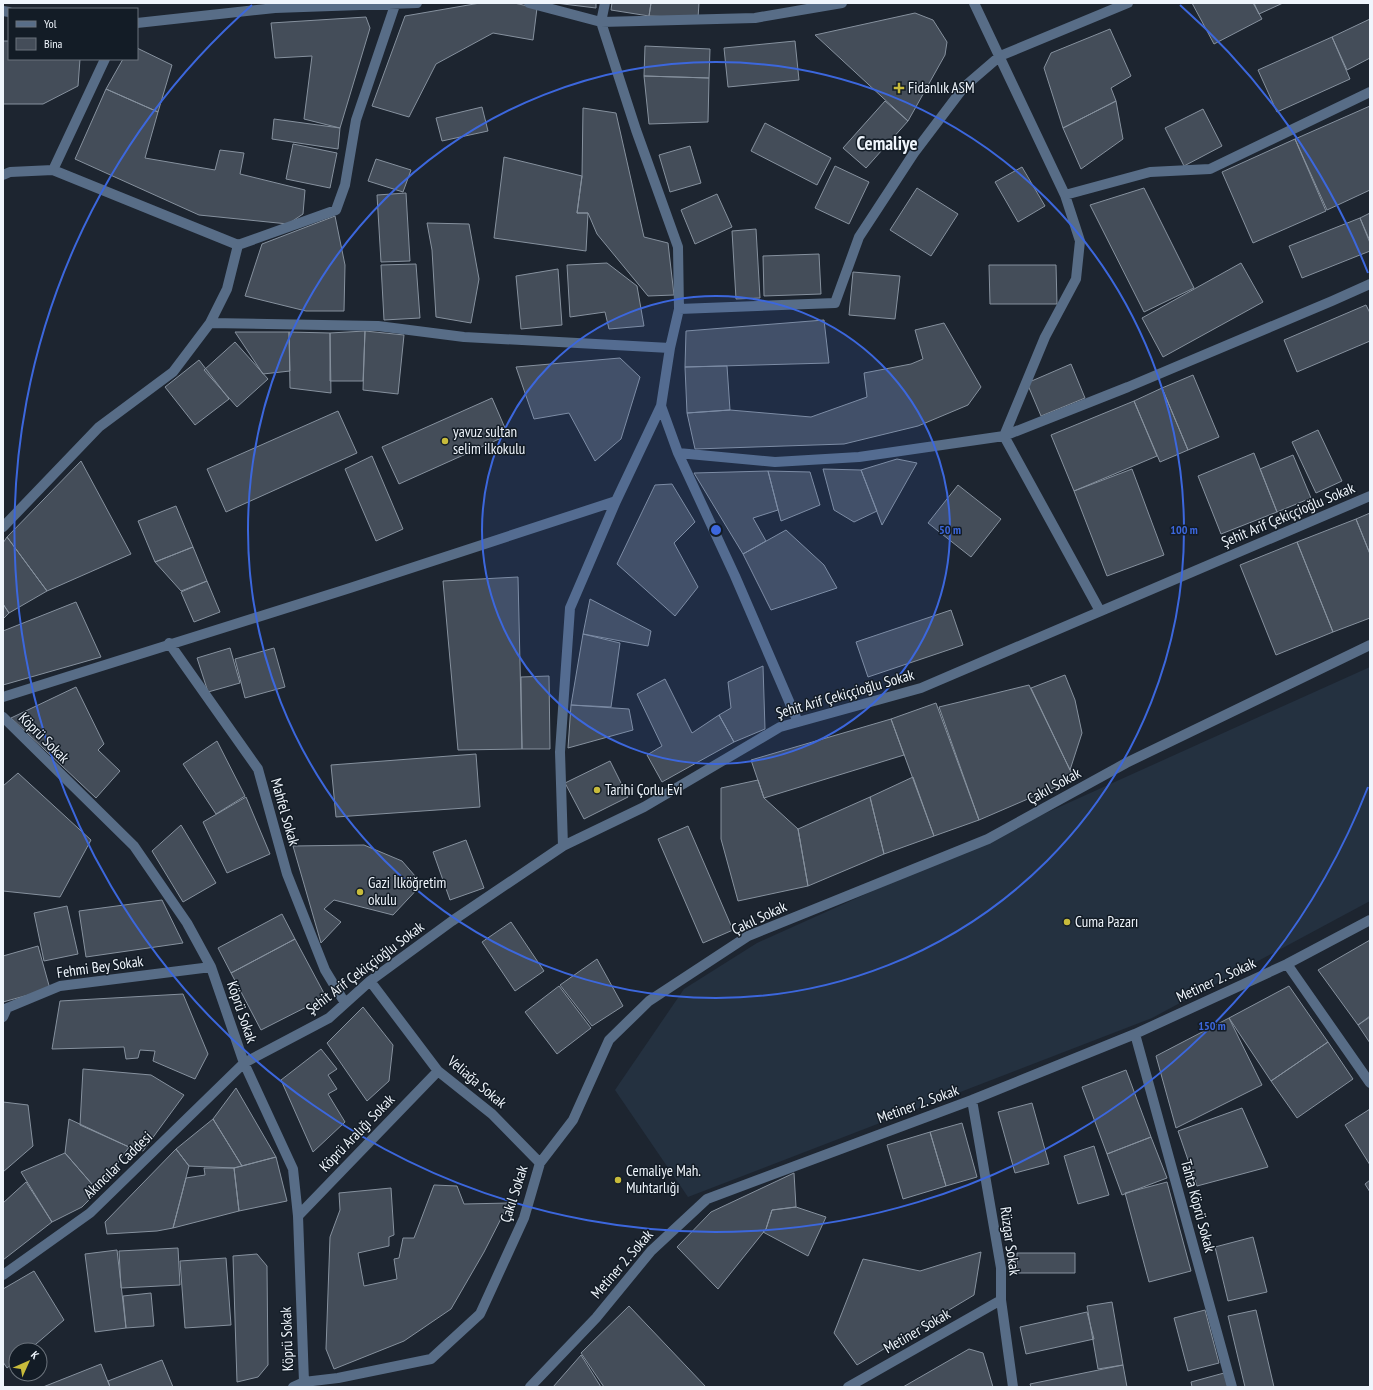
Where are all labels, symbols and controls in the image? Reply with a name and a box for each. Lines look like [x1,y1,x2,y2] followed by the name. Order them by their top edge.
[8,8,138,60] legend
[44,16,57,31] text: Yol
[44,36,63,51] text: Bina
[908,78,975,97] place label: Fidanlık ASM
[893,82,905,94] marker: Fidanlık ASM
[856,131,918,155] district label: Cemaliye
[453,422,525,458] place label: yavuz sultan selim ilkokulu
[440,436,450,446] marker: yavuz sultan selim ilkokulu
[1218,478,1357,551] street label: Şehit Arif Çekiççioğlu Sokak
[939,522,961,537] text: 50 m
[1170,522,1198,537] text: 100 m
[709,523,723,537] centre of rings
[774,665,916,722] street label: Şehit Arif Çekiççioğlu Sokak
[15,708,74,767] street label: Köprü Sokak
[1023,763,1084,808] street label: Çakıl Sokak
[267,776,304,848] street label: Mahfel Sokak
[605,780,683,799] place label: Tarihi Çorlu Evi
[592,785,602,795] marker: Tarihi Çorlu Evi
[368,873,446,909] place label: Gazi İlköğretim okulu
[355,887,365,897] marker: Gazi İlköğretim okulu
[728,896,790,939] street label: Çakıl Sokak
[1075,912,1138,931] place label: Cuma Pazarı
[302,917,428,1018] street label: Şehit Arif Çekiççioğlu Sokak
[1062,917,1072,927] marker: Cuma Pazarı
[55,951,145,982] street label: Fehmi Bey Sokak
[1173,953,1259,1006] street label: Metiner 2. Sokak
[223,978,262,1045] street label: Köprü Sokak
[1198,1018,1226,1033] text: 150 m
[443,1051,511,1112] street label: Veliağa Sokak
[874,1080,961,1127] street label: Metiner 2. Sokak
[315,1090,399,1175] street label: Köprü Aralığı Sokak
[79,1127,156,1202] street label: Akıncılar Caddesi
[1177,1157,1220,1255] street label: Tahta Köprü Sokak
[626,1161,701,1197] place label: Cemaliye Mah. Muhtarlığı
[495,1163,532,1225] street label: Çakıl Sokak
[613,1175,623,1185] marker: Cemaliye Mah. Muhtarlığı
[996,1205,1025,1277] street label: Rüzgar Sokak
[586,1225,657,1302] street label: Metiner 2. Sokak
[880,1304,954,1357] street label: Metiner Sokak
[276,1306,297,1371] street label: Köprü Sokak
[8,1342,48,1382] north arrow
[28,1348,42,1362] text: K

